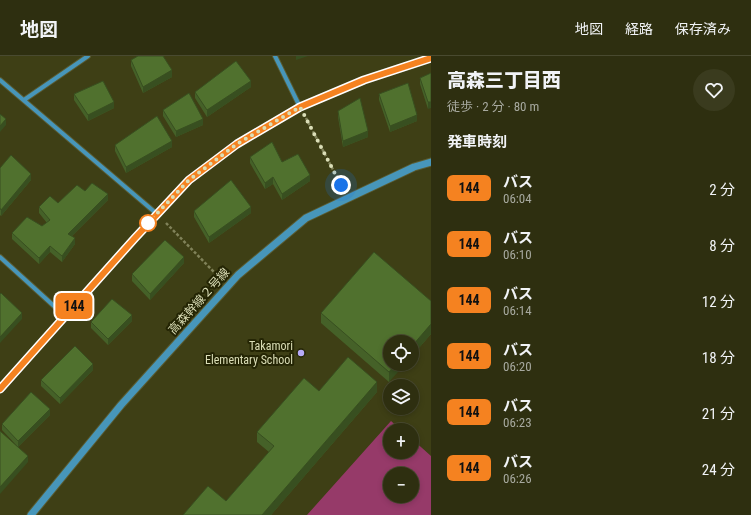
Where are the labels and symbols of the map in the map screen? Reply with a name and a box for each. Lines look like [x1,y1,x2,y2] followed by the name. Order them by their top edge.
[331,175,351,195] your location
[139,214,157,232] unlabelled marker
[166,265,232,337] street label: 高森幹線２号線
[51,293,97,319] line badge: 144
[205,339,293,367] place label: Takamori Elementary School
[296,348,306,358] marker: Takamori Elementary School

